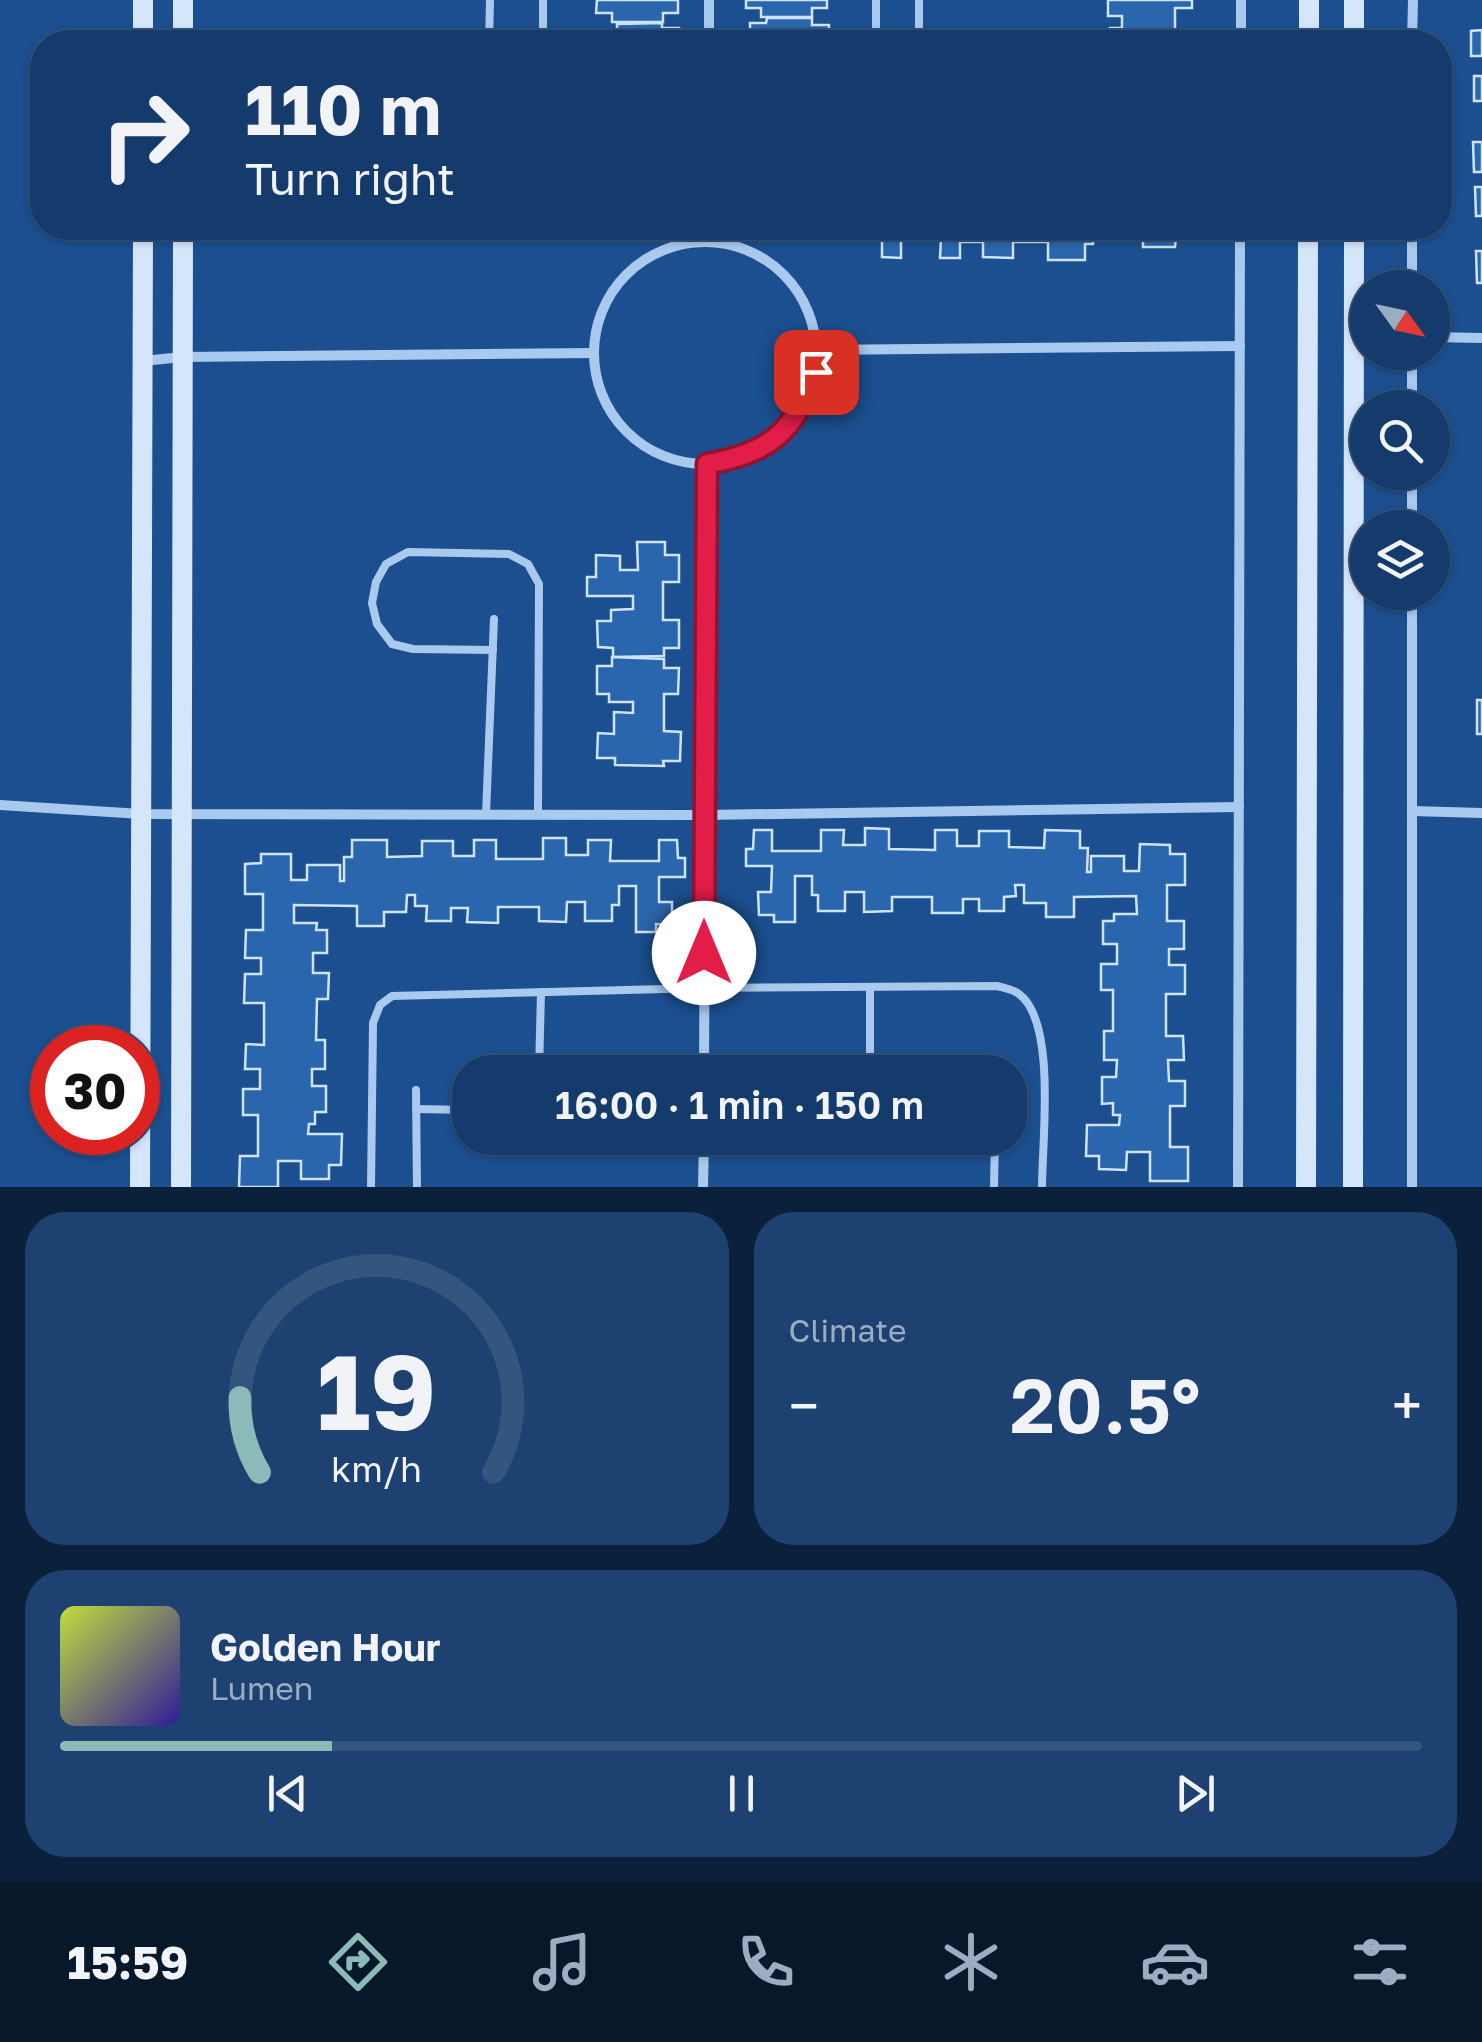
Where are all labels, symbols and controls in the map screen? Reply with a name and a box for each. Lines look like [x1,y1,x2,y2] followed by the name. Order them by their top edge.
[245,66,441,150] text: 110 m
[80,70,210,200] icon: right
[245,151,455,205] text: Turn right
[1350,270,1450,370] north arrow
[1350,270,1450,610] map controls
[774,330,859,415] pin
[789,345,844,400] icon: arrive
[1350,390,1450,490] button: search
[1350,510,1450,610] button: layers
[652,901,756,1005] position arrow
[30,1025,160,1155] speed limit sign: 30
[555,1082,924,1127] text: 16:00 · 1 min · 150 m
[789,1311,907,1349] text: Climate
[317,1328,437,1453] text: 19
[1010,1359,1200,1450] text: 20.5°
[789,1372,819,1438] text: −
[1392,1372,1422,1438] text: +
[331,1447,422,1490] text: km/h
[210,1624,441,1669] text: Golden Hour
[210,1669,314,1707] text: Lumen
[260,1766,315,1821] icon: previous
[714,1766,769,1821] icon: pause
[1168,1766,1223,1821] icon: next
[323,1927,393,1997] icon: directions
[527,1927,597,1997] icon: music
[731,1927,801,1997] icon: phone
[936,1927,1006,1997] icon: climate
[1140,1927,1210,1997] icon: car
[1345,1927,1415,1997] icon: filters
[67,1935,188,1989] text: 15:59

